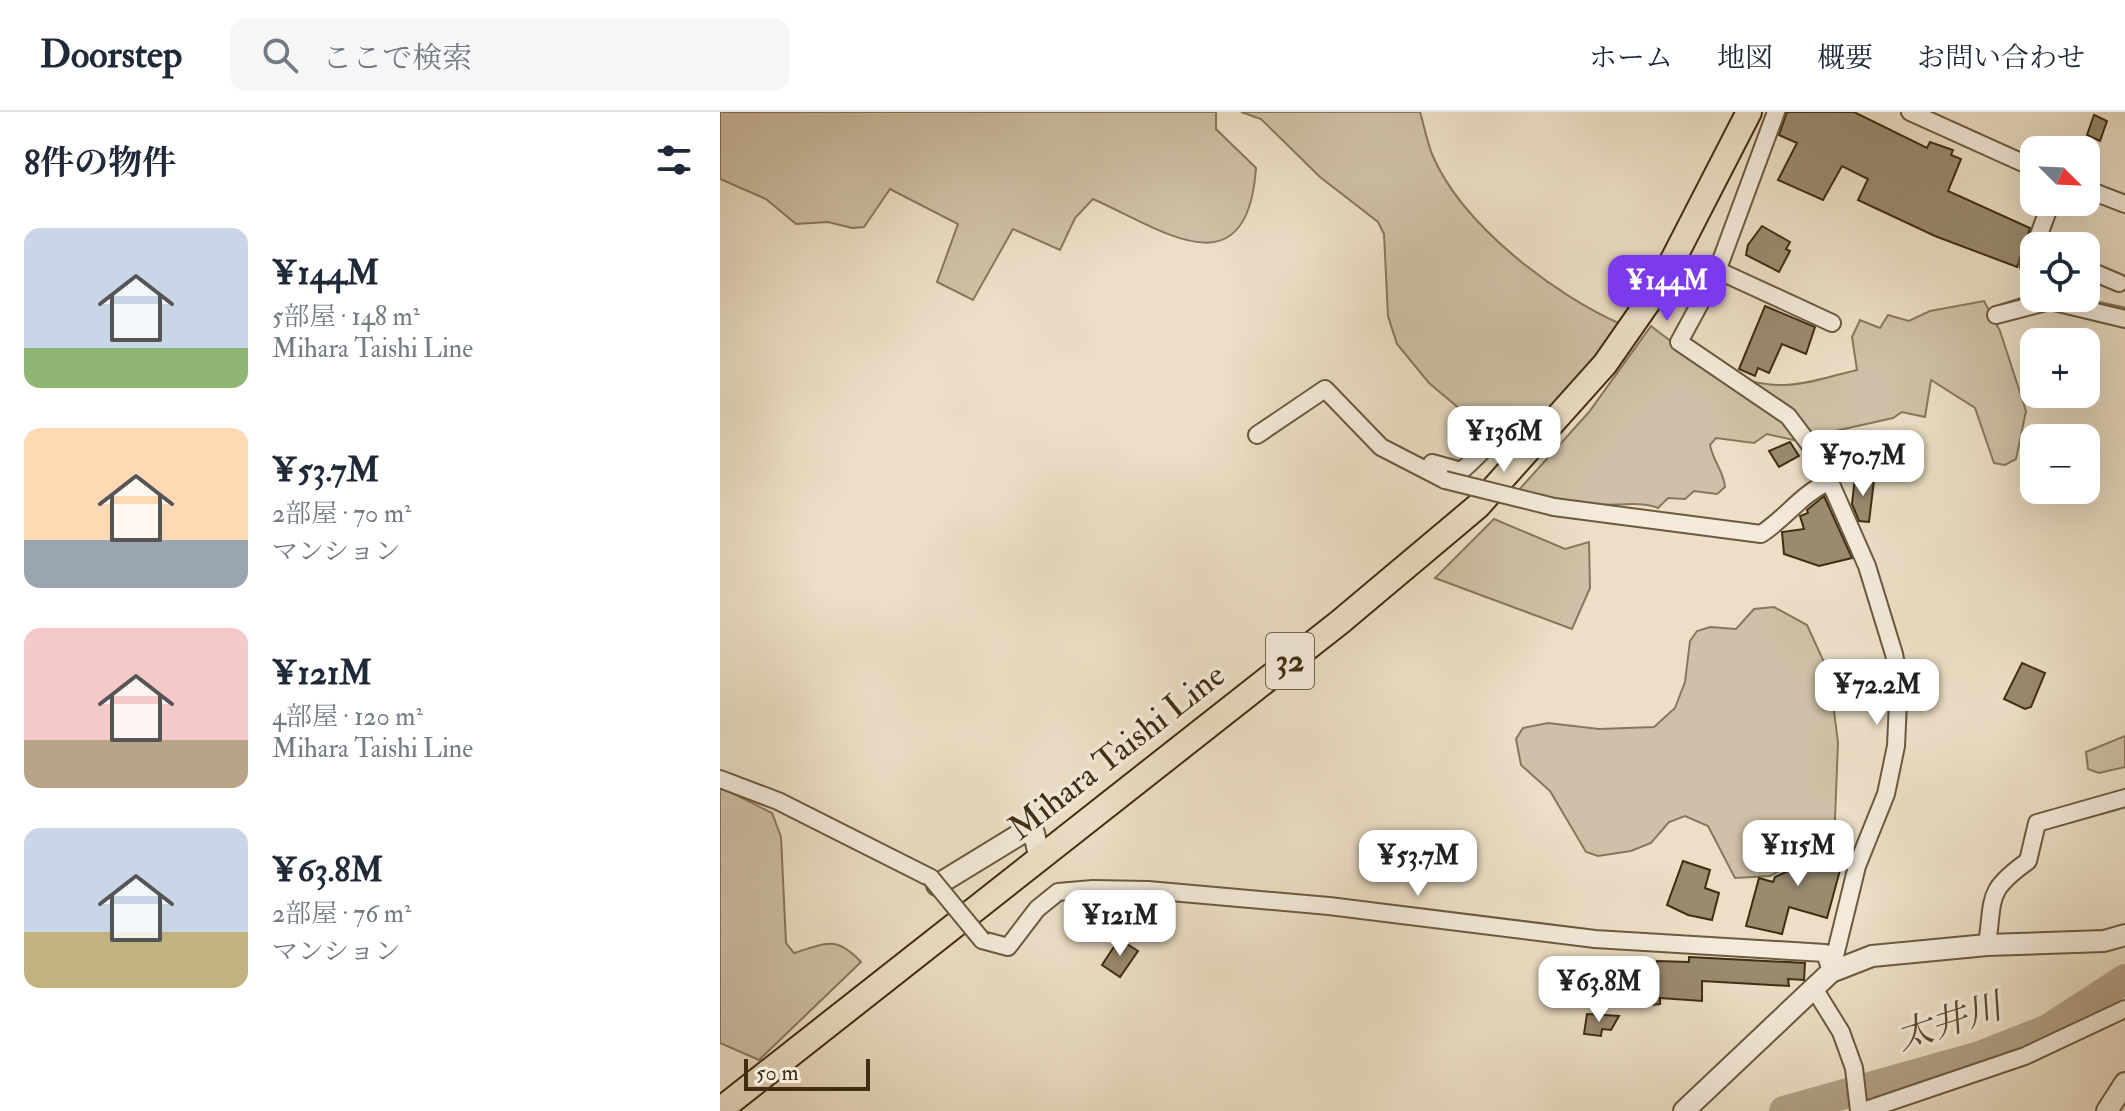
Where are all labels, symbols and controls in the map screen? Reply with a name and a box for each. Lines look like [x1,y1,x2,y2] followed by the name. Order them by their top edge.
[230,19,790,91] search box
[40,31,182,79] text: Doorstep
[258,33,302,77] icon: search
[322,40,472,77] text: ここで検索
[1589,41,1673,76] text: ホーム
[1717,41,1773,76] text: 地図
[1817,41,1873,76] text: 概要
[1917,41,2085,76] text: お問い合わせ
[2020,136,2100,216] north arrow
[2020,136,2100,504] map controls
[652,138,696,182] icon: filters
[24,142,176,185] text: 8件の物件
[2020,232,2100,312] button: locate
[272,252,379,295] text: ¥144M
[1611,255,1723,323] pin: ¥144M
[88,260,184,356] icon: home
[1626,265,1708,297] text: ¥144M
[272,301,420,333] text: 5部屋 · 148 m²
[2020,328,2100,408] button: +
[272,333,473,365] text: Mihara Taishi Line
[1448,406,1560,474] pin: ¥136M
[1465,416,1543,448] text: ¥136M
[2020,424,2100,504] button: −
[1798,430,1928,498] pin: ¥70.7M
[1820,440,1906,472] text: ¥70.7M
[272,449,379,492] text: ¥53.7M
[88,460,184,556] icon: home
[272,498,411,530] text: 2部屋 · 70 m²
[272,536,401,568] text: マンション
[1266,633,1314,689] road number: 32
[272,652,372,695] text: ¥121M
[1000,654,1234,850] street label: Mihara Taishi Line
[1812,659,1942,727] pin: ¥72.2M
[88,660,184,756] icon: home
[1833,669,1921,701] text: ¥72.2M
[272,701,423,733] text: 4部屋 · 120 m²
[272,733,473,765] text: Mihara Taishi Line
[1742,820,1854,888] pin: ¥115M
[1353,830,1483,898] pin: ¥53.7M
[1761,830,1835,862] text: ¥115M
[1377,840,1459,872] text: ¥53.7M
[272,849,383,892] text: ¥63.8M
[88,860,184,956] icon: home
[1064,890,1176,958] pin: ¥121M
[272,898,411,930] text: 2部屋 · 76 m²
[1082,900,1158,932] text: ¥121M
[272,936,401,968] text: マンション
[1534,956,1664,1024] pin: ¥63.8M
[1556,966,1642,998] text: ¥63.8M
[1891,983,2011,1060] water label: 太井川
[744,1055,870,1091] scale bar
[756,1059,798,1087] text: 50 m

